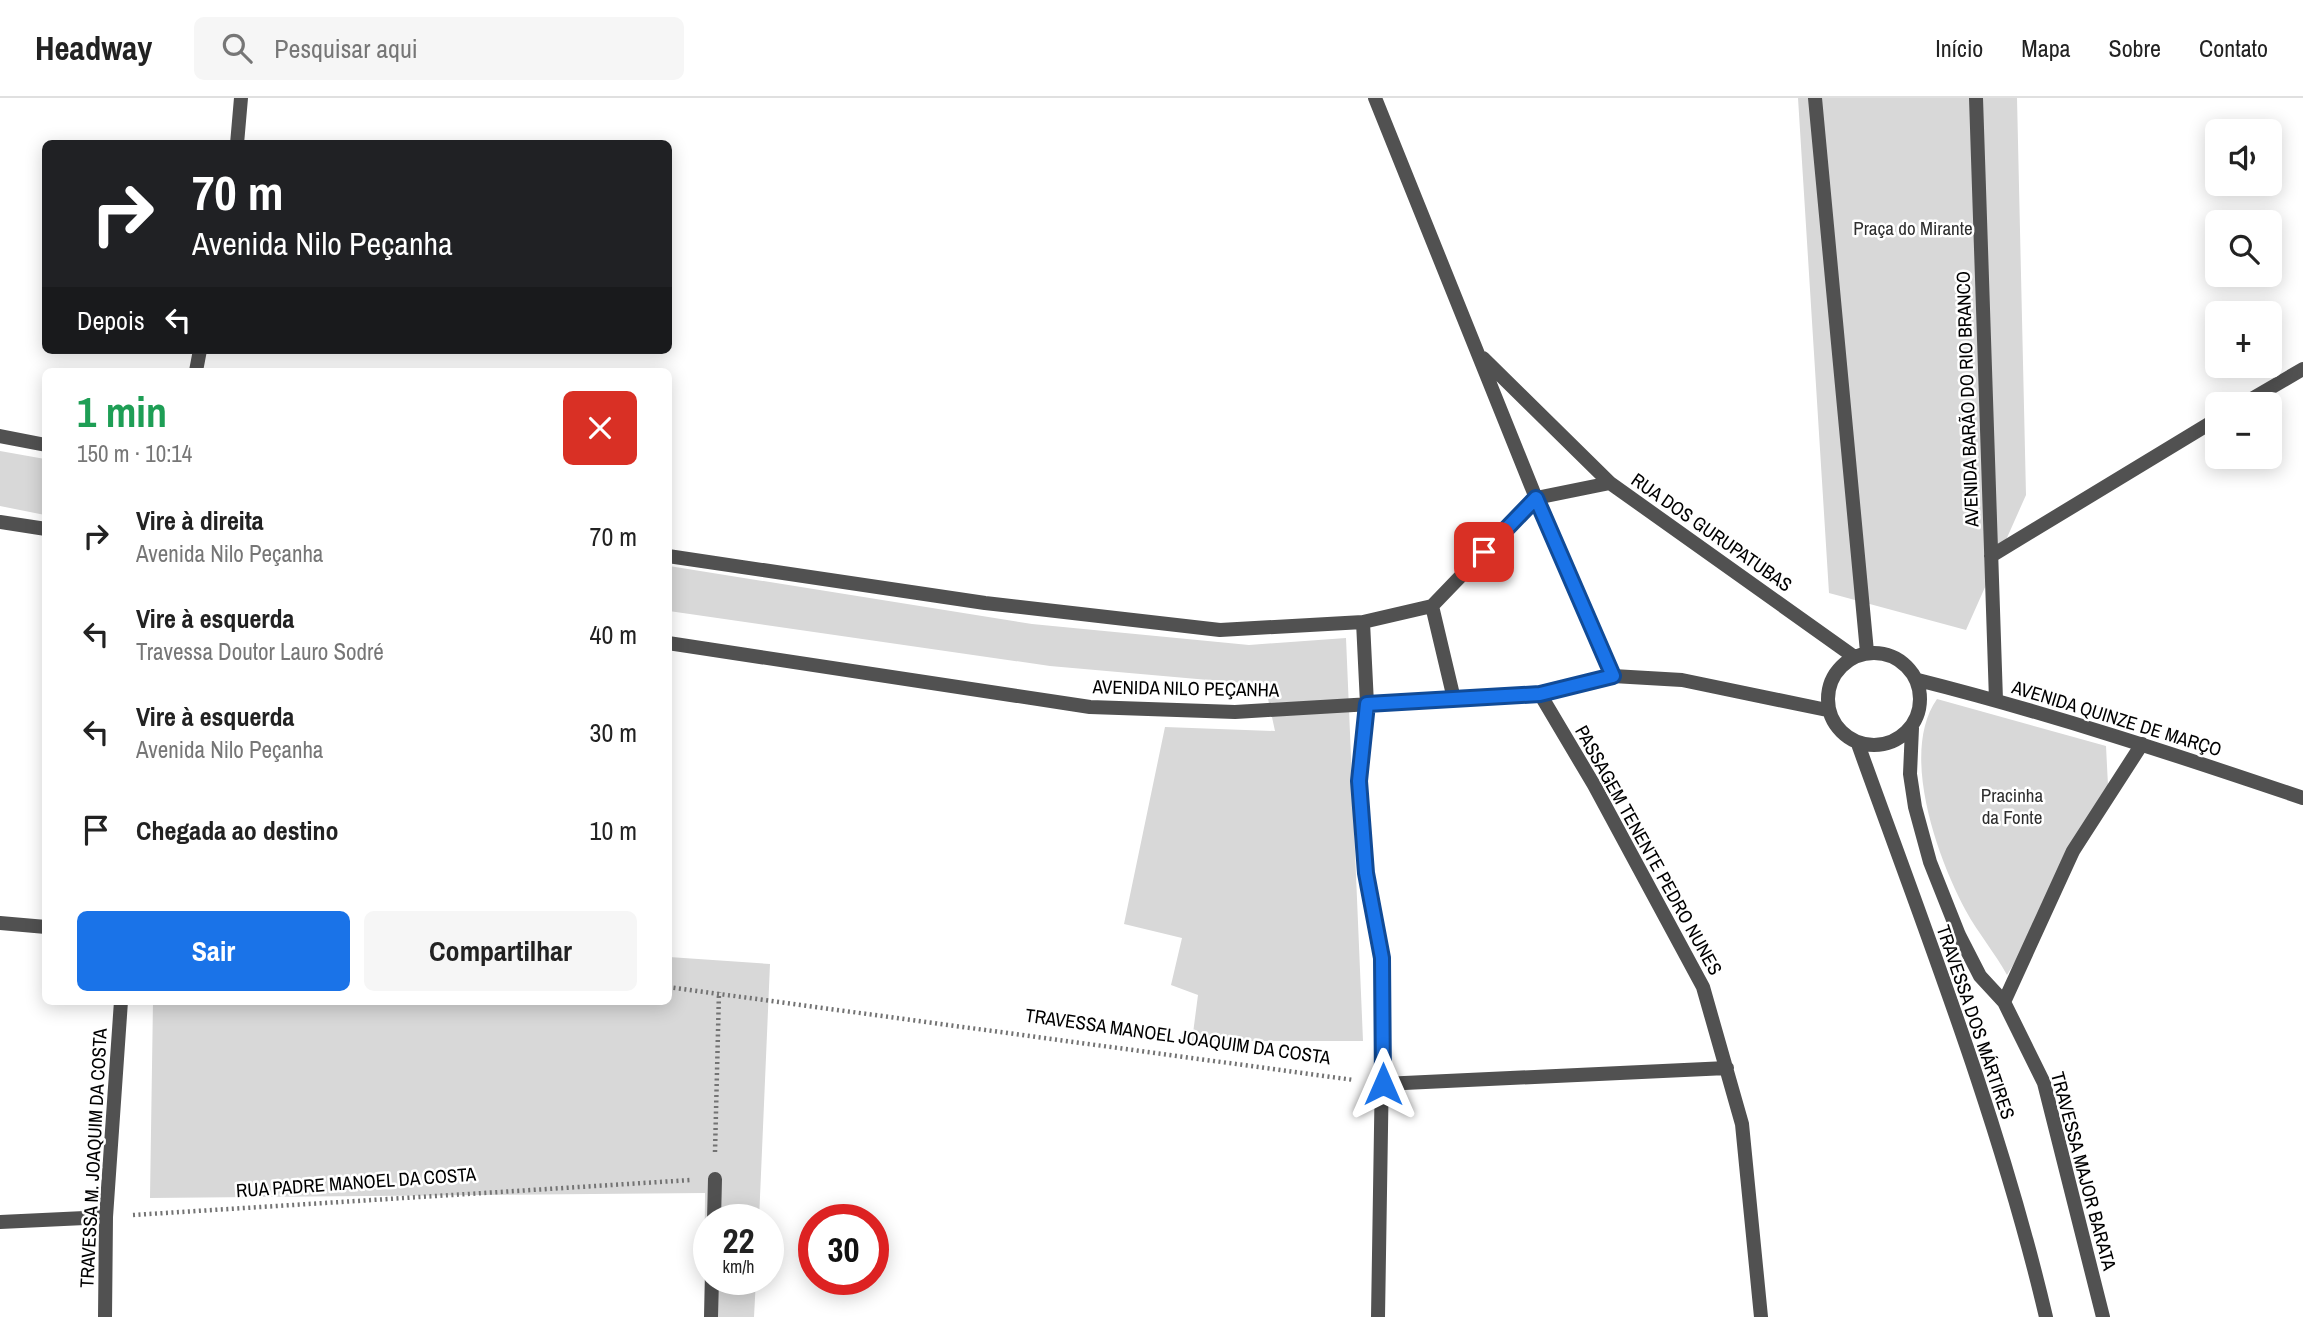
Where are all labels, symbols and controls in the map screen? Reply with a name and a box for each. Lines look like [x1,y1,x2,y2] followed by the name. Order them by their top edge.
[194,17,684,80] search box
[35,26,152,70] text: Headway
[218,29,256,67] icon: search
[274,31,418,66] text: Pesquisar aqui
[1935,32,1983,64] text: Início
[2021,32,2071,64] text: Mapa
[2109,32,2161,64] text: Sobre
[2199,32,2268,64] text: Contato
[2205,119,2282,469] map controls
[2205,119,2282,196] button: sound
[192,159,284,225] text: 70 m
[77,168,168,259] icon: right
[2205,210,2282,287] button: search
[1853,215,1973,241] park label: Praça do Mirante
[192,222,453,265] text: Avenida Nilo Peçanha
[1950,271,1984,528] street label: AVENIDA BARÃO DO RIO BRANCO
[159,301,197,339] icon: left
[2205,301,2282,378] button: +
[77,303,145,338] text: Depois
[77,384,167,440] text: 1 min
[563,391,637,465] button: close
[2205,392,2282,469] button: −
[77,438,192,469] text: 150 m · 10:14
[1626,467,1798,597] street label: RUA DOS GURUPATUBAS
[136,503,264,538] text: Vire à direita
[77,517,115,555] icon: right
[590,519,637,554] text: 70 m
[1454,522,1514,582] pin
[1465,533,1503,571] icon: arrive
[136,538,323,569] text: Avenida Nilo Peçanha
[136,601,294,636] text: Vire à esquerda
[77,615,115,653] icon: left
[590,617,637,652] text: 40 m
[136,636,384,667] text: Travessa Doutor Lauro Sodré
[1091,673,1280,703] street label: AVENIDA NILO PEÇANHA
[2008,673,2225,762] street label: AVENIDA QUINZE DE MARÇO
[136,699,294,734] text: Vire à esquerda
[77,713,115,751] icon: left
[590,715,637,750] text: 30 m
[1569,721,1729,979] street label: PASSAGEM TENENTE PEDRO NUNES
[136,734,323,765] text: Avenida Nilo Peçanha
[1981,782,2044,830] park label: Pracinha da Fonte
[77,811,115,849] icon: arrive
[136,813,339,848] text: Chegada ao destino
[590,813,637,848] text: 10 m
[77,911,350,991] button: Sair
[364,911,637,991] button: Compartilhar
[1931,921,2021,1123] street label: TRAVESSA DOS MÁRTIRES
[1024,1002,1333,1070] street label: TRAVESSA MANOEL JOAQUIM DA COSTA
[73,1027,113,1289] street label: TRAVESSA M. JOAQUIM DA COSTA
[1346,1047,1420,1121] position arrow
[2045,1069,2123,1274] street label: TRAVESSA MAJOR BARATA
[235,1161,477,1203] street label: RUA PADRE MANOEL DA COSTA
[798,1204,889,1295] speed limit sign: 30
[723,1217,754,1264] text: 22
[723,1254,755,1279] text: km/h

